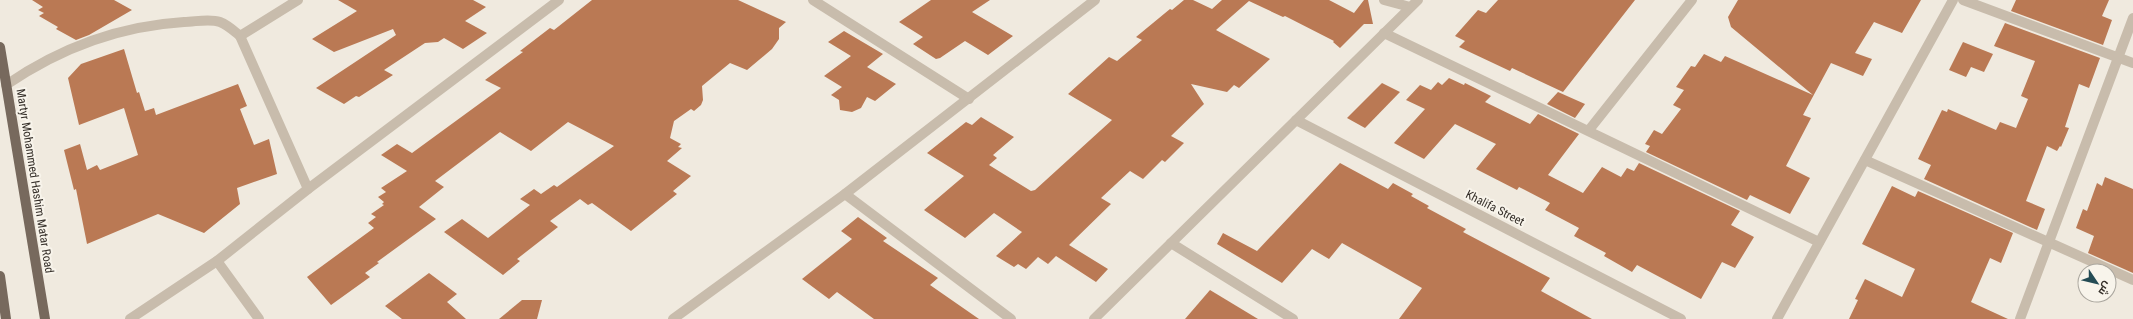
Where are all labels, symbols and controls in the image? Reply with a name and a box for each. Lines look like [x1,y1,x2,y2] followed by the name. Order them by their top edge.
[14,88,56,274] street label: Martyr Mohammed Hashim Matar Road
[1463,187,1527,229] street label: Khalifa Street
[2077,263,2117,303] north arrow
[2095,279,2114,298] text: ش

